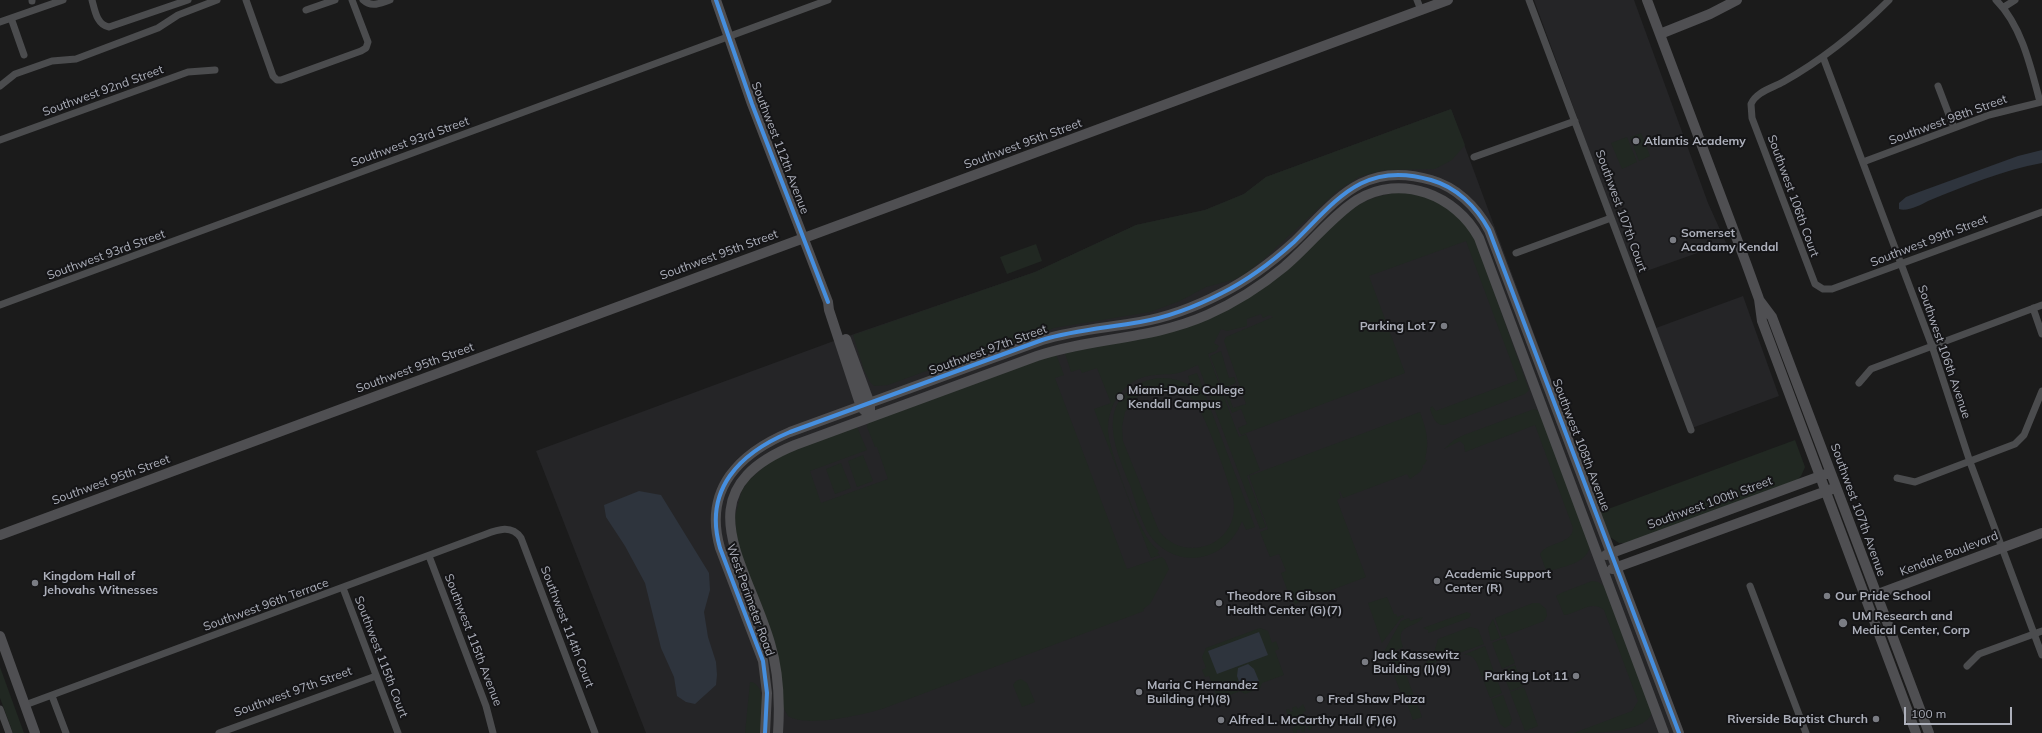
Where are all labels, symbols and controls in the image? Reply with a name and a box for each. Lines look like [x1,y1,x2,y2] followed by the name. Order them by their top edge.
[41,62,165,120] street label: Southwest 92nd Street
[748,80,812,216] street label: Southwest 112th Avenue
[1887,92,2009,148] street label: Southwest 98th Street
[349,114,471,170] street label: Southwest 93rd Street
[962,116,1084,172] street label: Southwest 95th Street
[1764,133,1822,259] street label: Southwest 106th Court
[1644,134,1746,148] place label: Atlantis Academy
[1631,136,1641,146] marker: Atlantis Academy
[1592,148,1650,274] street label: Southwest 107th Court
[1868,212,1990,270] street label: Southwest 99th Street
[1681,226,1778,254] place label: Somerset Acadamy Kendal
[45,227,167,283] street label: Southwest 93rd Street
[658,227,780,283] street label: Southwest 95th Street
[1668,235,1678,245] marker: Somerset Acadamy Kendal
[1914,283,1974,421] street label: Southwest 106th Avenue
[1360,319,1436,333] place label: Parking Lot 7
[1439,321,1449,331] marker: Parking Lot 7
[927,322,1049,378] street label: Southwest 97th Street
[354,340,476,396] street label: Southwest 95th Street
[1549,377,1613,513] street label: Southwest 108th Avenue
[1128,383,1244,411] place label: Miami-Dade College Kendall Campus
[1115,392,1125,402] marker: Miami-Dade College Kendall Campus
[1827,442,1889,578] street label: Southwest 107th Avenue
[50,452,172,508] street label: Southwest 95th Street
[1646,474,1774,532] street label: Southwest 100th Street
[1898,529,2000,579] street label: Kendale Boulevard
[723,542,777,658] street label: West Perimeter Road
[537,564,597,690] street label: Southwest 114th Court
[1445,567,1551,595] place label: Academic Support Center (R)
[43,569,158,597] place label: Kingdom Hall of Jehovahs Witnesses
[441,572,505,708] street label: Southwest 115th Avenue
[201,576,331,634] street label: Southwest 96th Terrace
[1432,576,1442,586] marker: Academic Support Center (R)
[30,578,40,588] marker: Kingdom Hall of Jehovahs Witnesses
[1227,589,1342,617] place label: Theodore R Gibson Health Center (G)(7)
[1835,589,1931,603] place label: Our Pride School
[1822,591,1832,601] marker: Our Pride School
[351,594,411,720] street label: Southwest 115th Court
[1214,598,1224,608] marker: Theodore R Gibson Health Center (G)(7)
[1852,609,1970,637] place label: UM Research and Medical Center, Corp
[1837,617,1849,629] marker: UM Research and Medical Center, Corp
[1373,648,1459,676] place label: Jack Kassewitz Building (I)(9)
[1360,657,1370,667] marker: Jack Kassewitz Building (I)(9)
[232,664,354,720] street label: Southwest 97th Street
[1484,669,1568,683] place label: Parking Lot 11
[1571,671,1581,681] marker: Parking Lot 11
[1147,678,1258,706] place label: Maria C Hernandez Building (H)(8)
[1134,687,1144,697] marker: Maria C Hernandez Building (H)(8)
[1328,692,1425,706] place label: Fred Shaw Plaza
[1315,694,1325,704] marker: Fred Shaw Plaza
[1906,699,2014,725] scale bar
[1911,706,1946,721] text: 100 m
[1727,712,1868,726] place label: Riverside Baptist Church
[1229,713,1397,727] place label: Alfred L. McCarthy Hall (F)(6)
[1871,714,1881,724] marker: Riverside Baptist Church
[1216,715,1226,725] marker: Alfred L. McCarthy Hall (F)(6)

